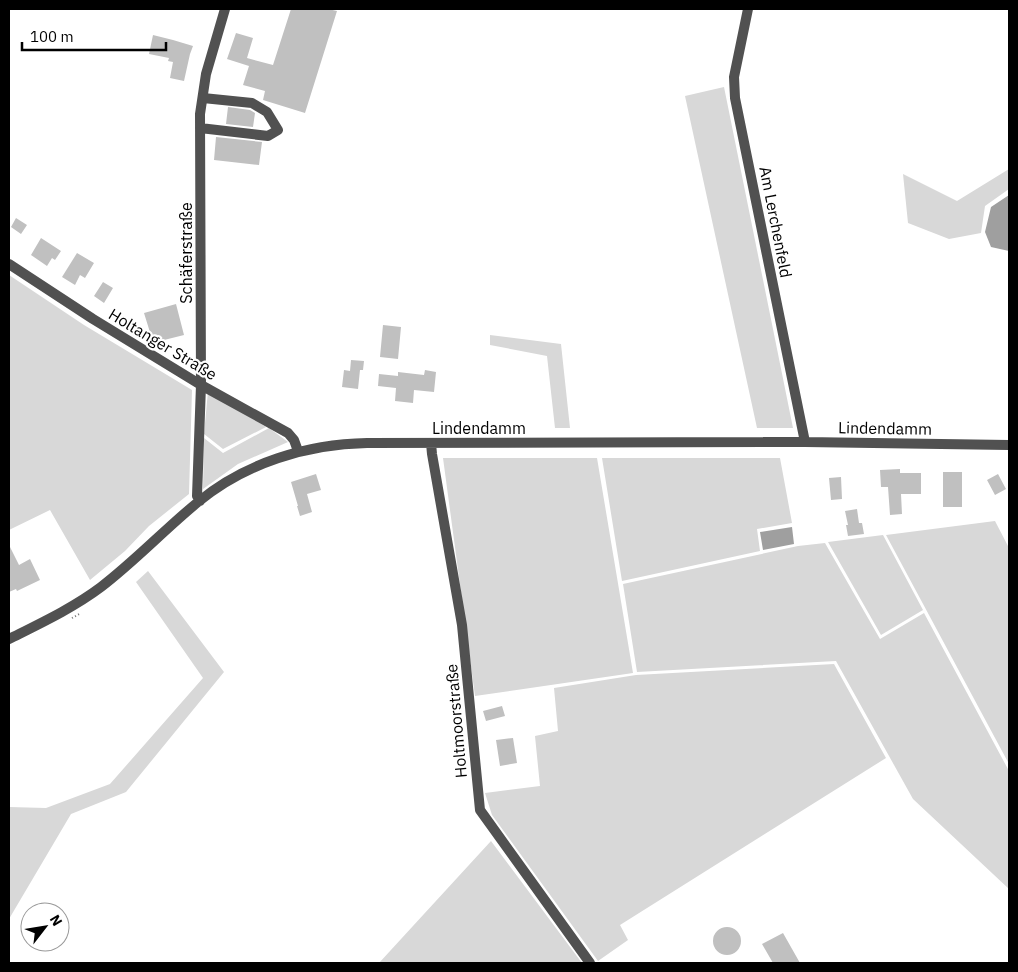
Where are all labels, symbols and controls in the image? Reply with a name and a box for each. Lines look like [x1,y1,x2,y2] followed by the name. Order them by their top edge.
[22,20,166,52] scale bar
[30,27,74,46] text: 100 m
[755,165,797,279] street label: Am Lerchenfeld
[176,202,196,304] street label: Schäferstraße
[105,304,221,384] street label: Holtanger Straße
[838,417,932,439] street label: Lindendamm
[432,418,526,438] street label: Lindendamm
[441,663,471,779] street label: Holtmoorstraße
[20,902,70,952] north arrow
[46,911,66,929] text: N

